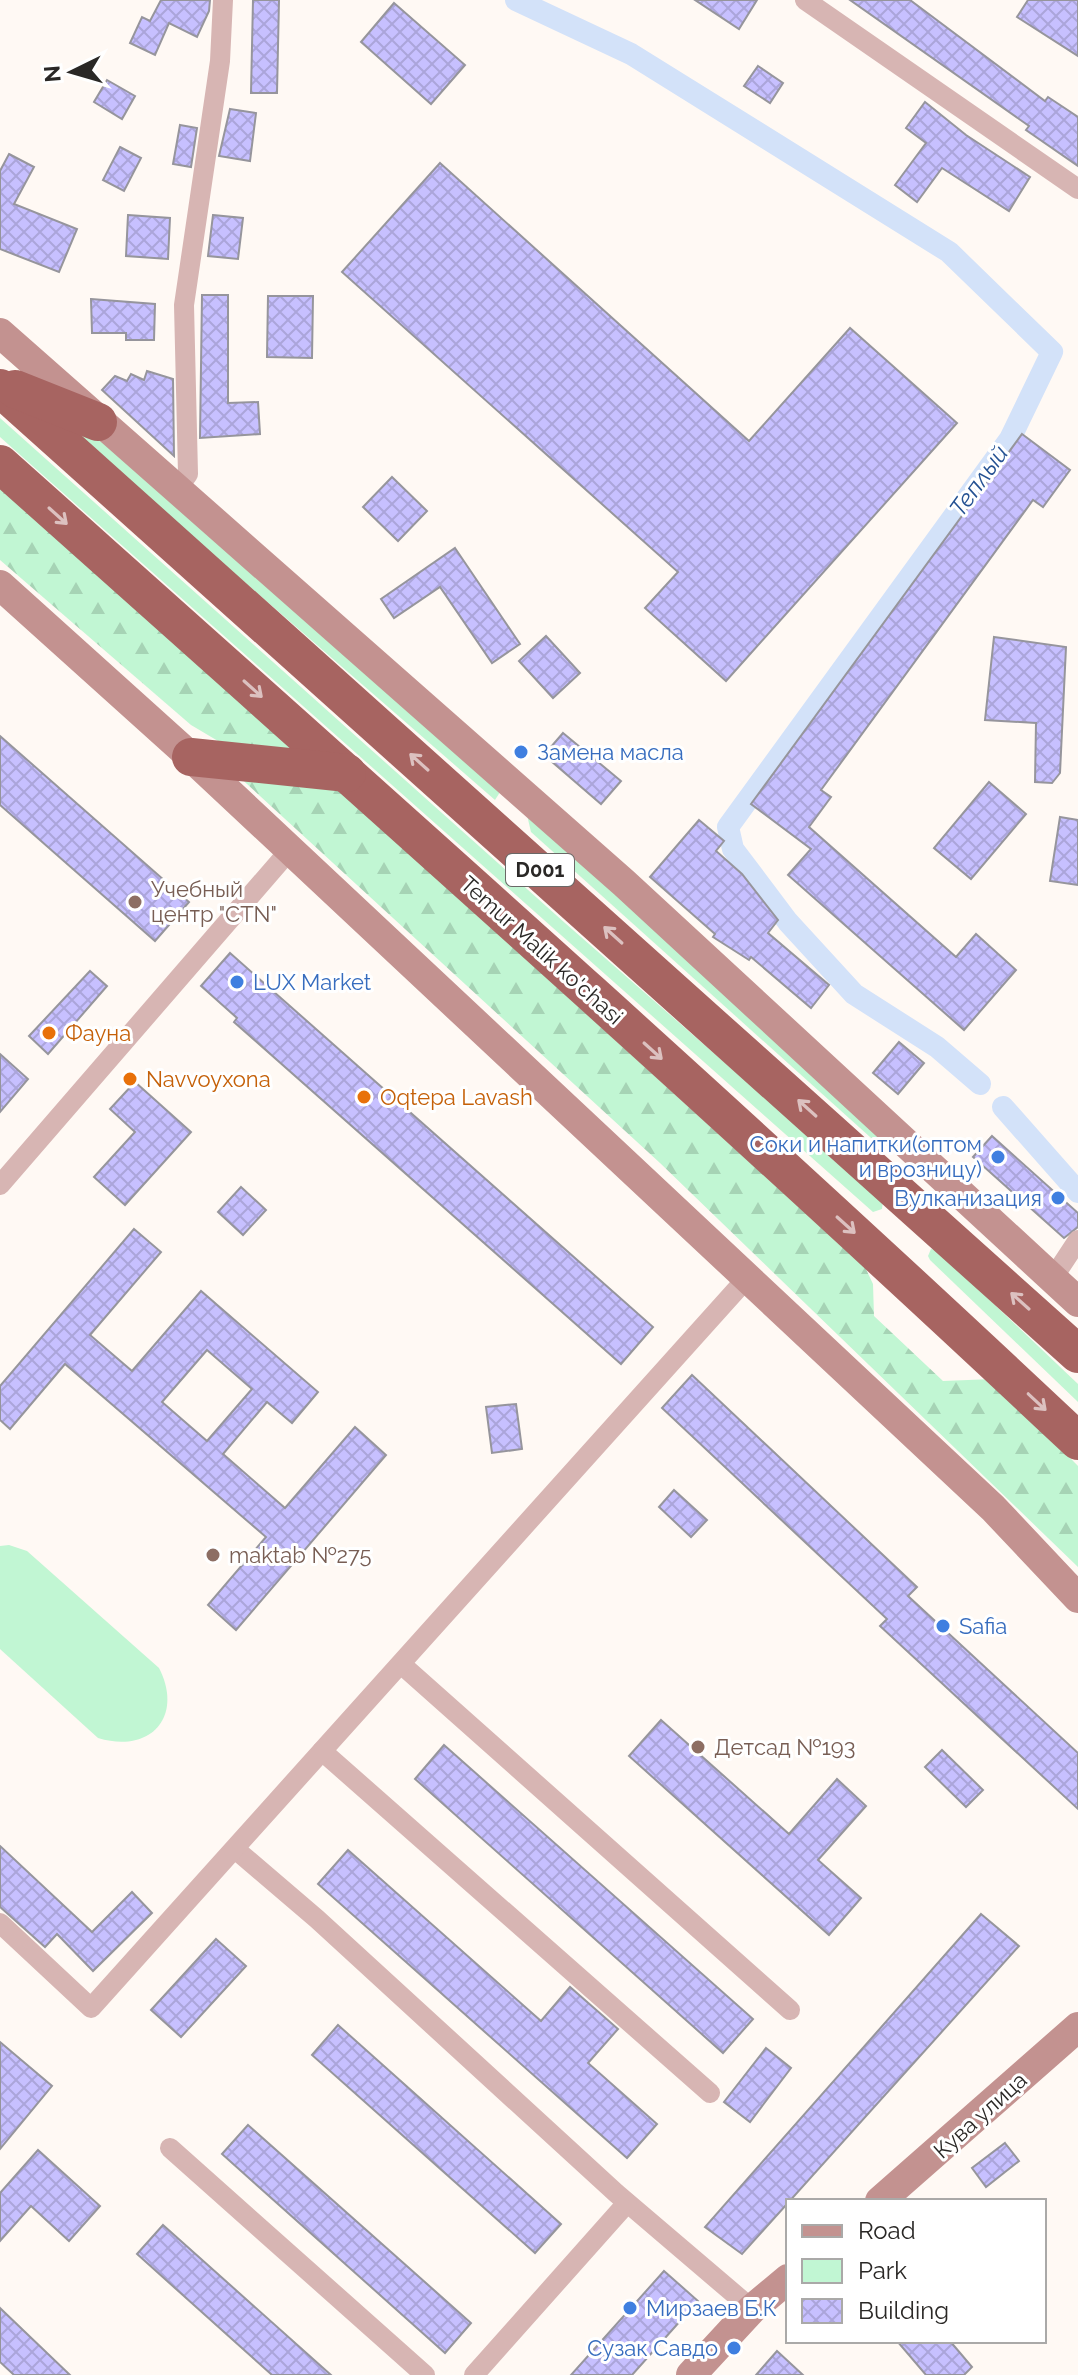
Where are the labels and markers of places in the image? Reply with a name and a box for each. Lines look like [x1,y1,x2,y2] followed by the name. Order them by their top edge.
[537,739,684,765] place label: Замена масла
[512,743,530,761] marker: Замена масла
[151,876,277,927] place label: Учебный центр "CTN"
[126,893,144,911] marker: Учебный центр "CTN"
[253,969,372,995] place label: LUX Market
[228,973,246,991] marker: LUX Market
[65,1020,131,1046] place label: Фауна
[40,1024,58,1042] marker: Фауна
[146,1066,271,1092] place label: Navvoyxona
[121,1070,139,1088] marker: Navvoyxona
[380,1084,533,1110] place label: Oqtepa Lavash
[355,1088,373,1106] marker: Oqtepa Lavash
[750,1131,982,1182] place label: Соки и напитки(оптом и врозницу)
[989,1148,1007,1166] marker: Соки и напитки(оптом и врозницу)
[894,1185,1042,1211] place label: Вулканизация
[1049,1189,1067,1207] marker: Вулканизация
[229,1542,371,1568] place label: maktab №275
[204,1546,222,1564] marker: maktab №275
[959,1613,1007,1639] place label: Safia
[934,1617,952,1635] marker: Safia
[714,1734,855,1760] place label: Детсад №193
[689,1738,707,1756] marker: Детсад №193
[646,2295,777,2321] place label: Мирзаев Б.К
[621,2299,639,2317] marker: Мирзаев Б.К
[587,2335,718,2361] place label: Сузак Савдо
[725,2339,743,2357] marker: Сузак Савдо

